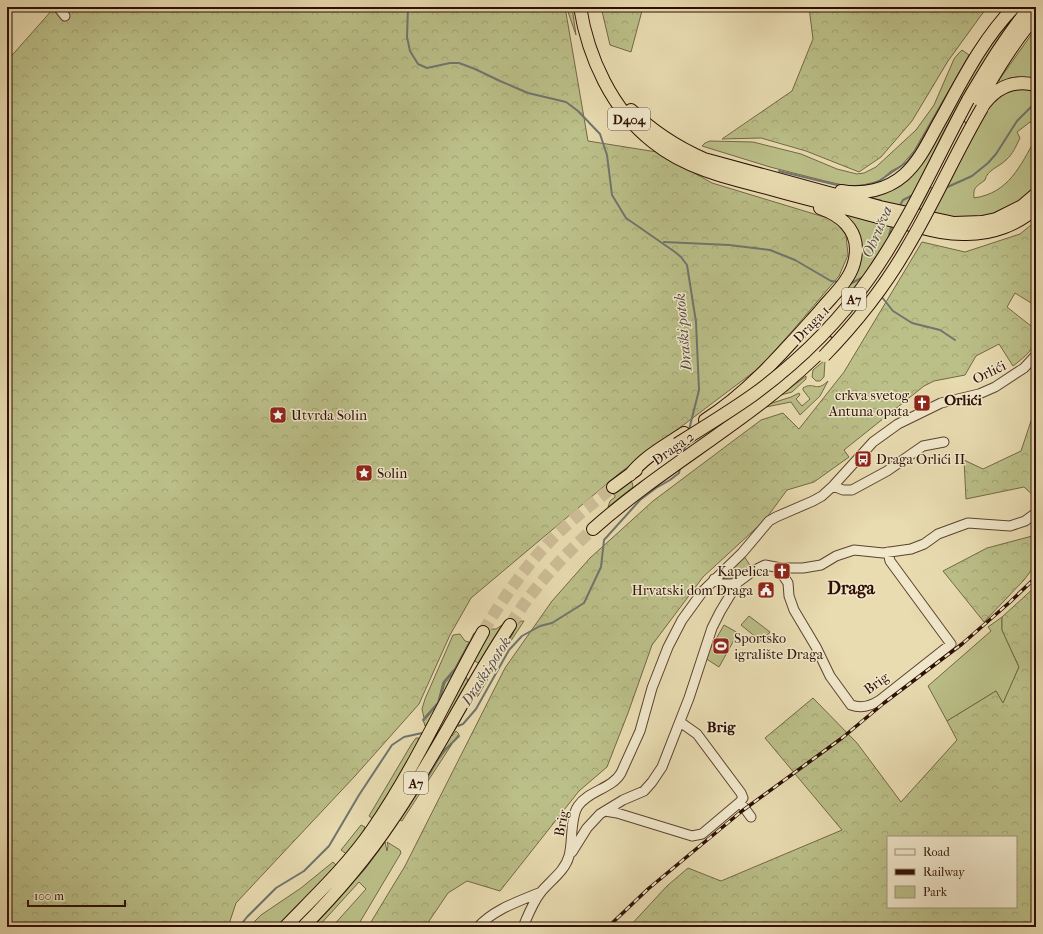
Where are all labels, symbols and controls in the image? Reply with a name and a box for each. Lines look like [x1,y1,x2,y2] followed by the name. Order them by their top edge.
[608,108,650,130] road number: D404
[858,203,896,261] water label: Ohrušva
[842,288,866,310] road number: A7
[671,292,695,373] water label: Draški potok
[790,302,833,346] street label: Draga 1
[970,357,1009,388] street label: Orlići
[828,387,910,420] place label: crkva svetog Antuna opata
[944,391,982,409] district label: Orlići
[912,393,932,413] church icon: crkva svetog Antuna opata
[268,405,288,425] place icon: Utvrda Solin
[291,407,367,424] place label: Utvrda Solin
[649,428,698,469] street label: Draga 2
[853,449,873,469] bus stop icon: Draga Orlići II
[876,451,966,468] place label: Draga Orlići II
[354,463,374,483] place icon: Solin
[377,465,407,482] place label: Solin
[772,561,792,581] church icon: Kapelica
[717,563,770,580] place label: Kapelica
[827,578,876,599] district label: Draga
[756,580,776,600] public building icon: Hrvatski dom Draga
[632,582,754,599] place label: Hrvatski dom Draga
[734,630,824,663] place label: Sportsko igralište Draga
[457,633,515,710] water label: Draški potok
[711,636,731,656] sports icon: Sportsko igralište Draga
[861,668,892,698] street label: Brig
[707,718,736,736] district label: Brig
[404,772,428,794] road number: A7
[551,808,572,838] street label: Brig
[887,836,1017,908] legend
[923,845,950,859] text: Road
[923,865,965,879] text: Railway
[28,882,125,908] scale bar
[923,885,948,899] text: Park
[34,889,64,903] text: 100 m

